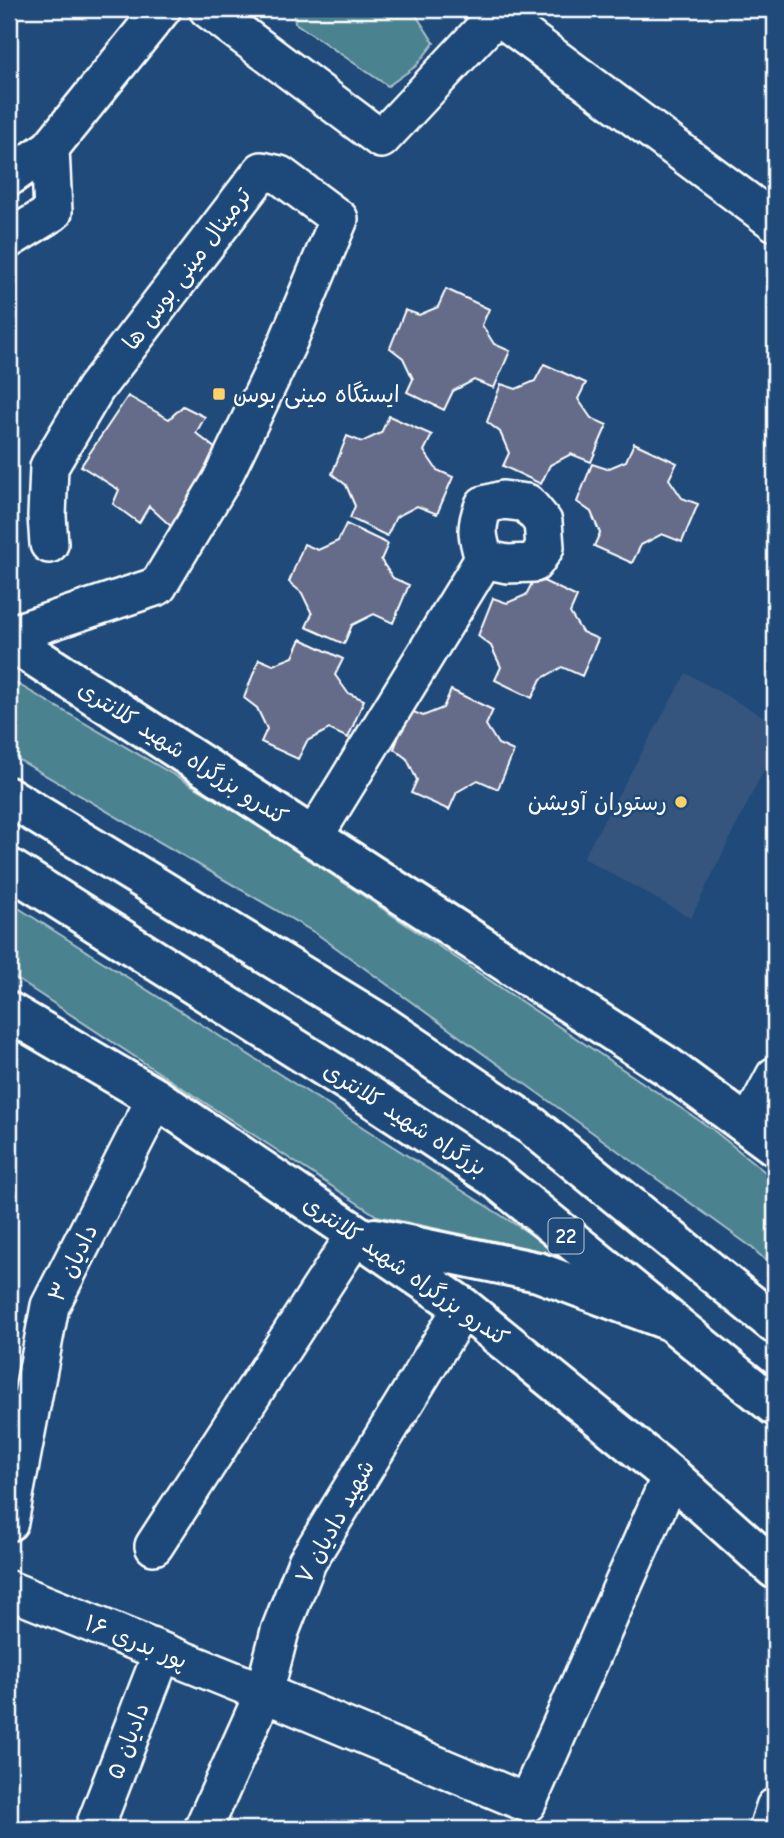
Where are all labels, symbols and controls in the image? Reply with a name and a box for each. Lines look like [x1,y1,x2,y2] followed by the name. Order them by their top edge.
[117,182,258,356] street label: ترمینال مینی بوس ها
[233,381,400,409] place label: ایستگاه مینی بوس
[211,386,227,402] marker: ایستگاه مینی بوس
[73,675,293,832] street label: کندرو بزرگراه شهید کلانتری
[528,789,667,817] place label: رستوران آویشن
[673,794,689,810] marker: رستوران آویشن
[319,1056,491,1182] street label: بزرگراه شهید کلانتری
[298,1190,514,1353] street label: کندرو بزرگراه شهید کلانتری
[548,1218,584,1254] road number: 22
[43,1220,103,1306] street label: دادیان ۳
[290,1455,380,1589] street label: شهید دادیان ۷
[80,1609,191,1676] street label: پور بدری ۱۶
[101,1699,155,1783] street label: دادیان ۵

